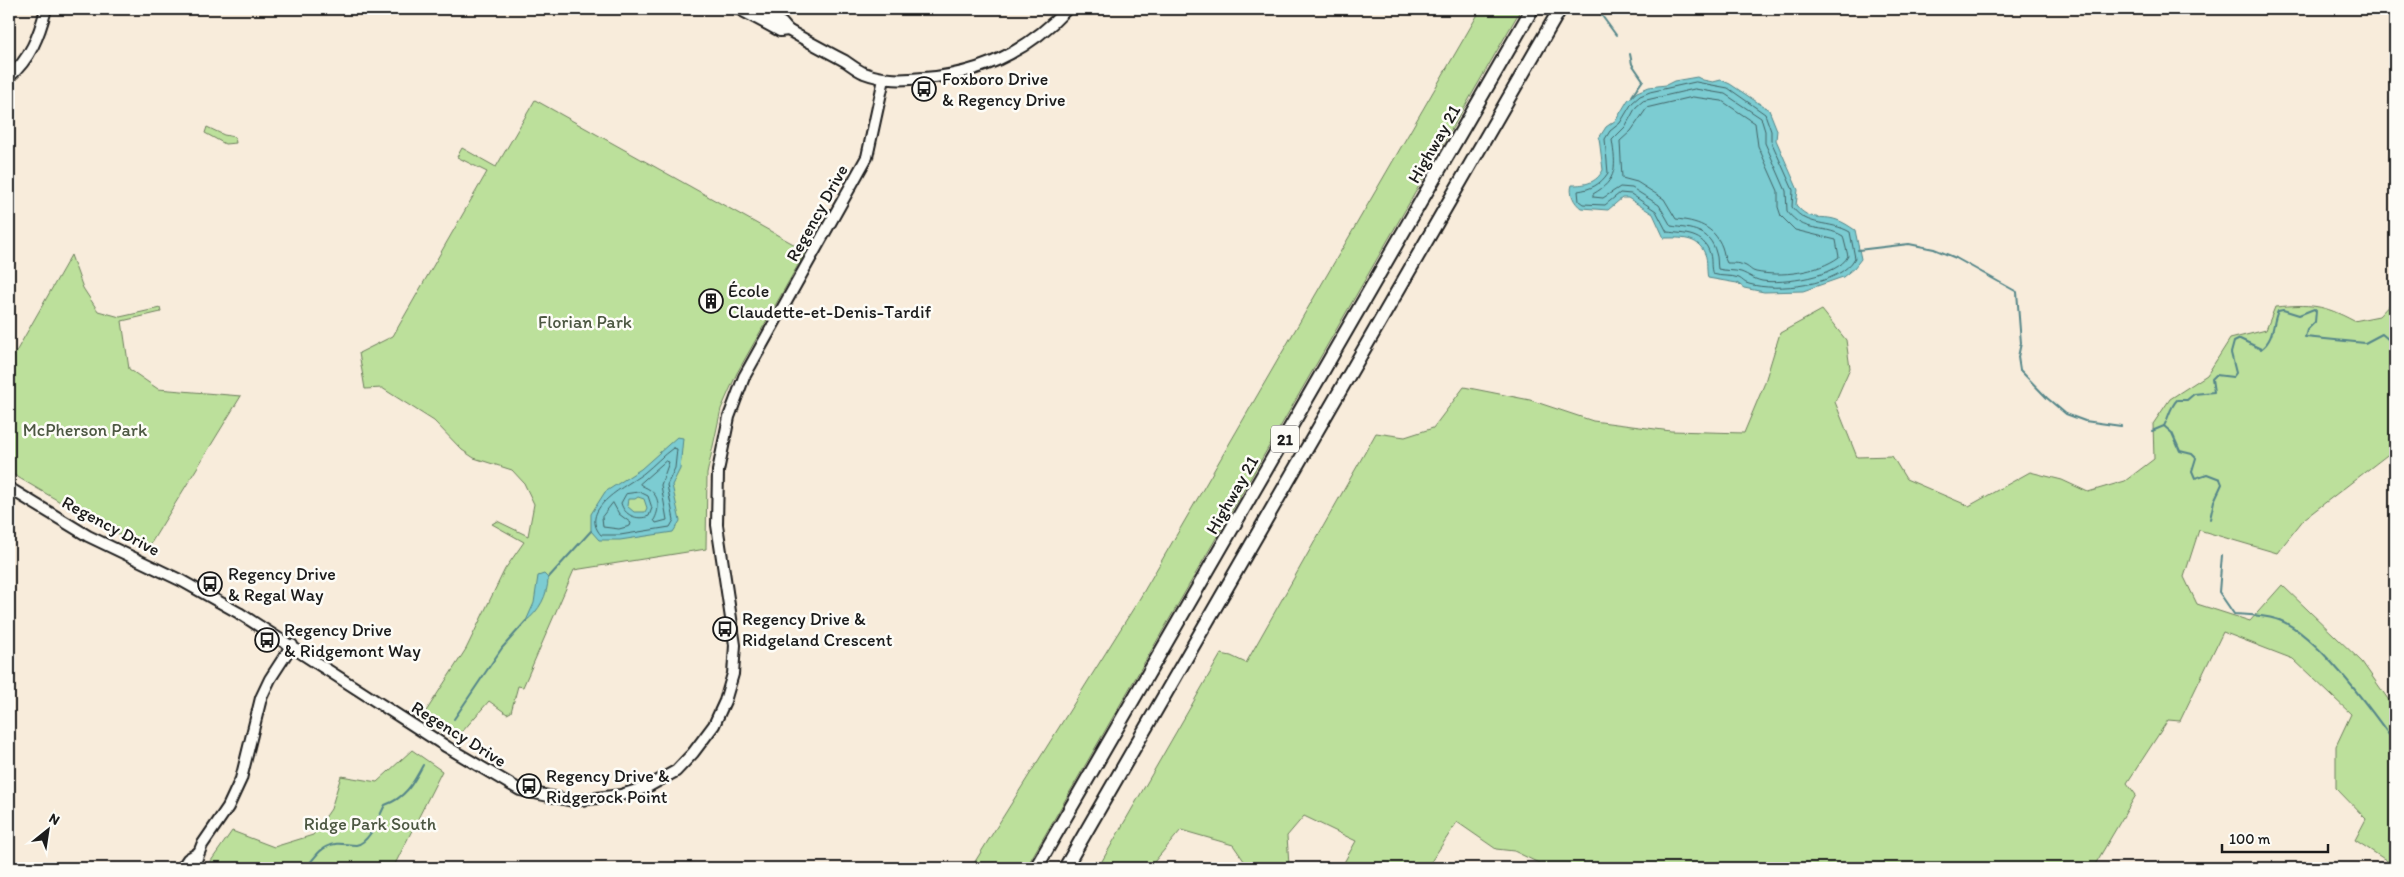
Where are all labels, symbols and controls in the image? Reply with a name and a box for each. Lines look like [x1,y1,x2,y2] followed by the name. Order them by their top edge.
[942,68,1066,111] place label: Foxboro Drive & Regency Drive
[911,76,937,102] bus stop icon: Foxboro Drive & Regency Drive
[1403,101,1465,187] street label: Highway 21
[781,160,853,266] street label: Regency Drive
[728,280,932,323] place label: École Claudette-et-Denis-Tardif
[698,288,724,314] building icon: École Claudette-et-Denis-Tardif
[538,311,632,333] park label: Florian Park
[23,419,148,441] park label: McPherson Park
[1271,426,1299,452] road number: 21
[1201,452,1263,538] street label: Highway 21
[58,491,164,561] street label: Regency Drive
[228,563,336,606] place label: Regency Drive & Regal Way
[197,571,223,597] bus stop icon: Regency Drive & Regal Way
[742,608,893,651] place label: Regency Drive & Ridgeland Crescent
[712,616,738,642] bus stop icon: Regency Drive & Ridgeland Crescent
[284,619,421,662] place label: Regency Drive & Ridgemont Way
[254,627,280,653] bus stop icon: Regency Drive & Ridgemont Way
[407,696,511,772] street label: Regency Drive
[546,765,670,808] place label: Regency Drive & Ridgerock Point
[516,773,542,799] bus stop icon: Regency Drive & Ridgerock Point
[22,804,72,854] north arrow
[46,809,63,829] text: N
[304,813,437,835] park label: Ridge Park South
[2222,822,2328,854] scale bar
[2229,830,2271,848] text: 100 m

